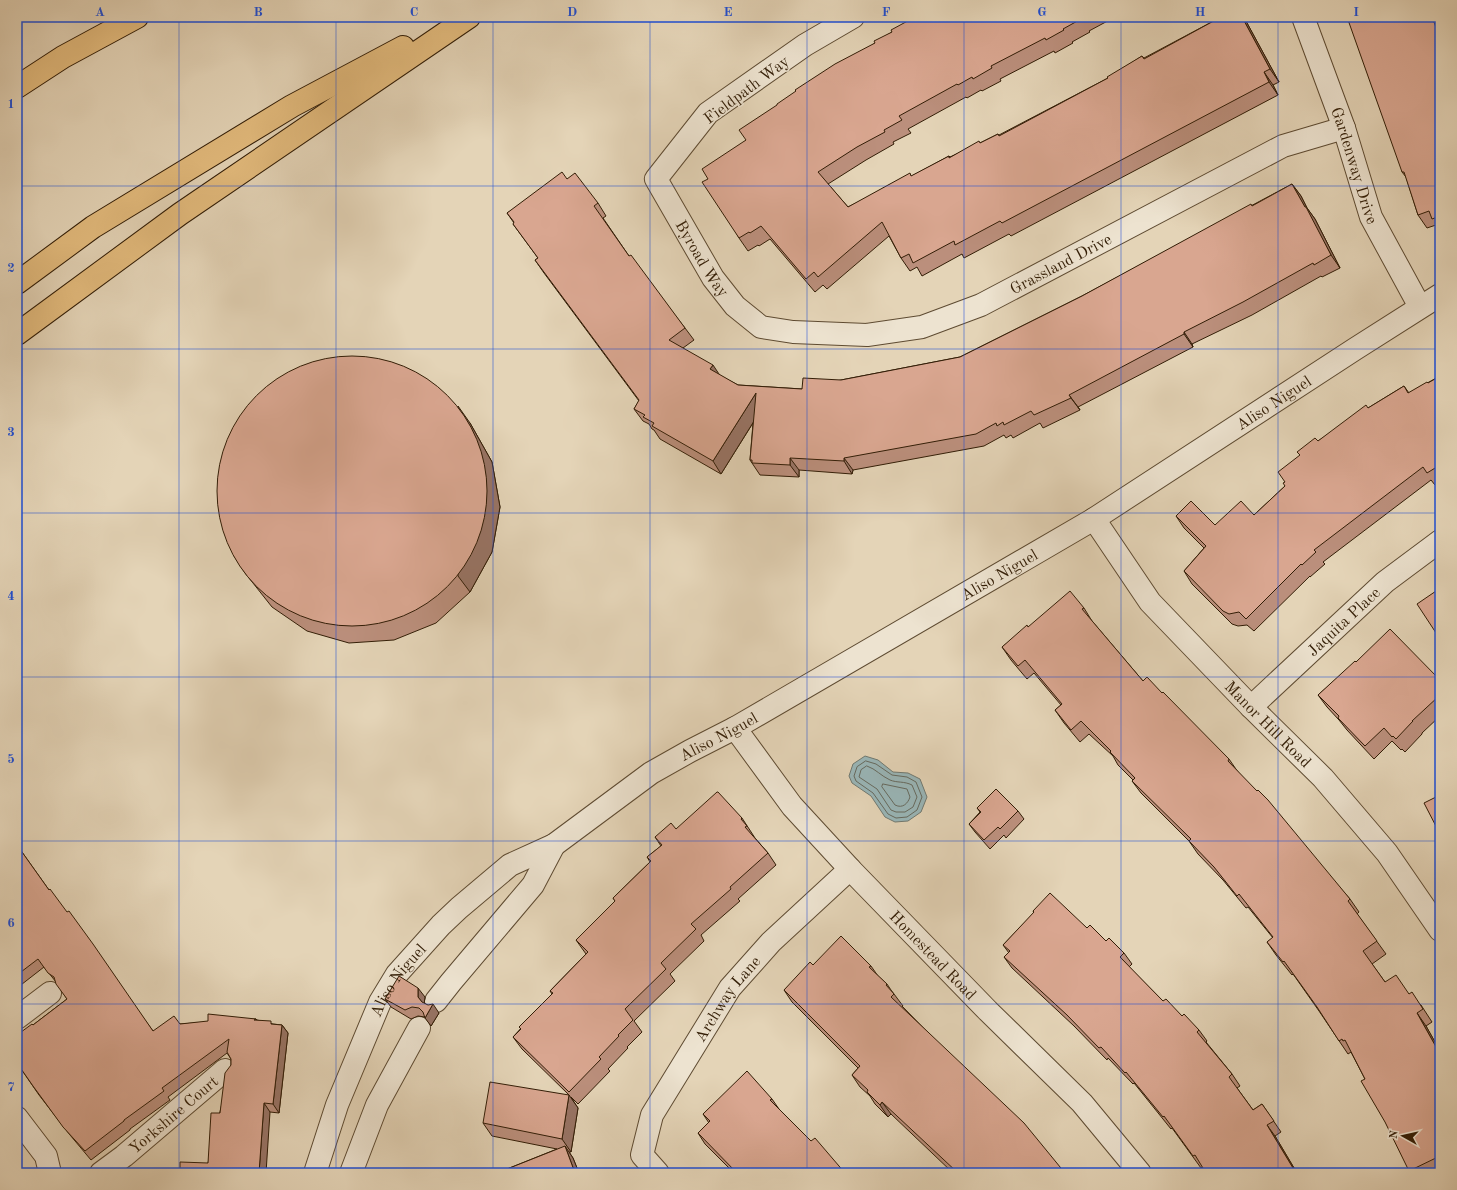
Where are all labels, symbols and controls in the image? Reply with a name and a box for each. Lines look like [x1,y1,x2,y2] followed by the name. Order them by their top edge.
[95,6,105,19] text: A
[253,6,263,19] text: B
[410,6,418,19] text: C
[567,6,577,19] text: D
[724,6,733,19] text: E
[882,6,891,19] text: F
[1037,6,1047,19] text: G
[1195,6,1206,19] text: H
[1353,6,1359,19] text: I
[702,53,793,128] street label: Fieldpath Way
[7,98,15,111] text: 1
[1327,105,1379,227] street label: Gardenway Drive
[672,218,731,301] street label: Byroad Way
[1008,232,1115,298] street label: Grassland Drive
[7,262,15,275] text: 2
[1234,374,1315,434] street label: Aliso Niguel
[7,426,15,439] text: 3
[959,548,1041,605] street label: Aliso Niguel
[1305,585,1384,660] street label: Jaquita Place
[7,590,15,603] text: 4
[1221,679,1313,771] street label: Manor Hill Road
[677,711,761,765] street label: Aliso Niguel
[7,753,15,766] text: 5
[886,909,979,1004] street label: Homestead Road
[7,917,15,930] text: 6
[369,942,430,1020] street label: Aliso Niguel
[693,954,764,1045] street label: Archway Lane
[127,1073,222,1158] street label: Yorkshire Court
[7,1081,15,1094] text: 7
[1383,1116,1423,1156] north arrow
[1389,1129,1401,1140] text: N

